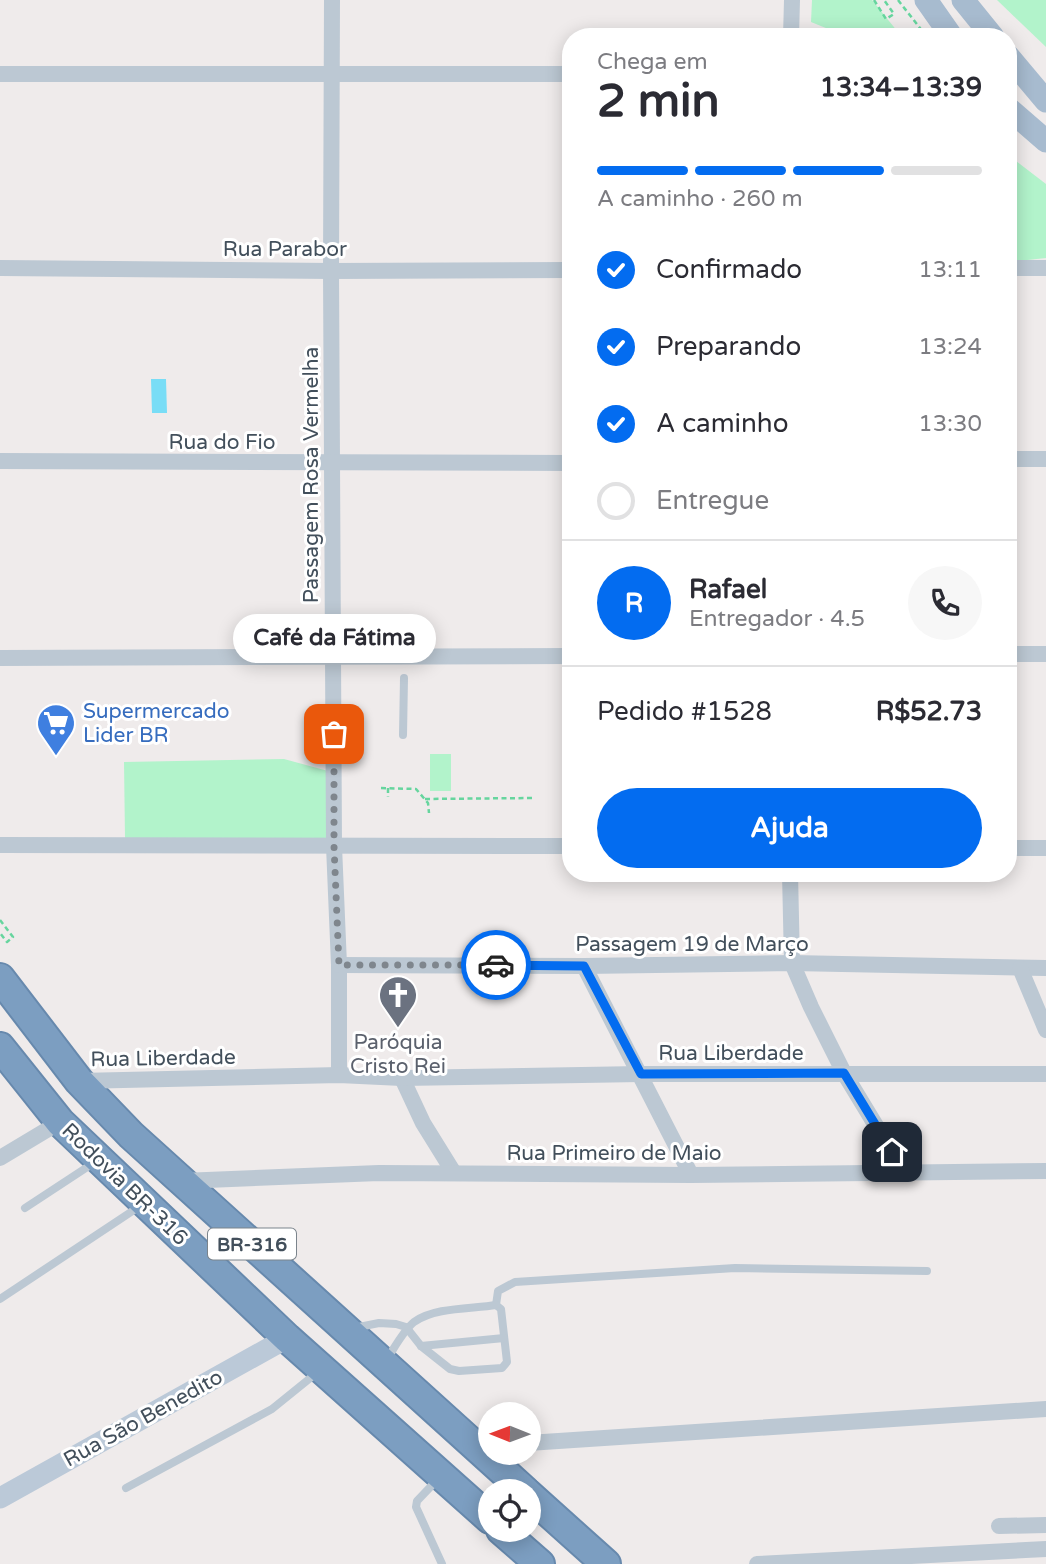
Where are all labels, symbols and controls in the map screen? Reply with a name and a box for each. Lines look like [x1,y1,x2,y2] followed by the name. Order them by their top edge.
[597,48,708,76] text: Chega em
[820,72,982,103] text: 13:34–13:39
[597,74,720,129] text: 2 min
[597,185,803,213] text: A caminho · 260 m
[223,237,347,262] street label: Rua Parabor
[597,251,635,289] icon: check
[656,254,802,285] text: Confirmado
[918,256,982,284] text: 13:11
[597,328,635,366] icon: check
[656,331,801,362] text: Preparando
[918,333,982,361] text: 13:24
[299,347,324,603] street label: Passagem Rosa Vermelha
[597,405,635,443] icon: check
[656,408,788,439] text: A caminho
[918,410,982,438] text: 13:30
[168,430,276,455] street label: Rua do Fio
[656,485,769,516] text: Entregue
[908,566,982,640] button: phone
[689,574,767,605] text: Rafael
[625,588,643,619] text: R
[689,605,865,633] text: Entregador · 4.5
[232,615,436,664] callout: Café da Fátima
[253,624,416,652] text: Café da Fátima
[597,696,772,727] text: Pedido #1528
[876,696,982,727] text: R$52.73
[83,699,230,748] place label: Supermercado Lider BR
[35,702,77,757] supermarket icon: Supermercado Lider BR
[304,704,364,764] pin
[315,715,353,753] icon: bag
[597,788,982,868] button: Ajuda
[461,930,531,1000] courier
[575,932,809,957] street label: Passagem 19 de Março
[477,946,515,984] icon: car
[377,974,419,1029] church icon: Paróquia Cristo Rei
[350,1030,446,1079] place label: Paróquia Cristo Rei
[658,1041,804,1066] street label: Rua Liberdade
[90,1045,236,1072] street label: Rua Liberdade
[57,1118,193,1251] street label: Rodovia BR-316
[862,1122,922,1182] pin
[873,1133,911,1171] icon: home
[506,1141,722,1166] street label: Rua Primeiro de Maio
[208,1228,296,1260] road number: BR-316
[59,1364,227,1473] street label: Rua São Benedito
[478,1402,541,1465] north arrow
[478,1402,541,1542] map controls
[478,1479,541,1542] button: locate

